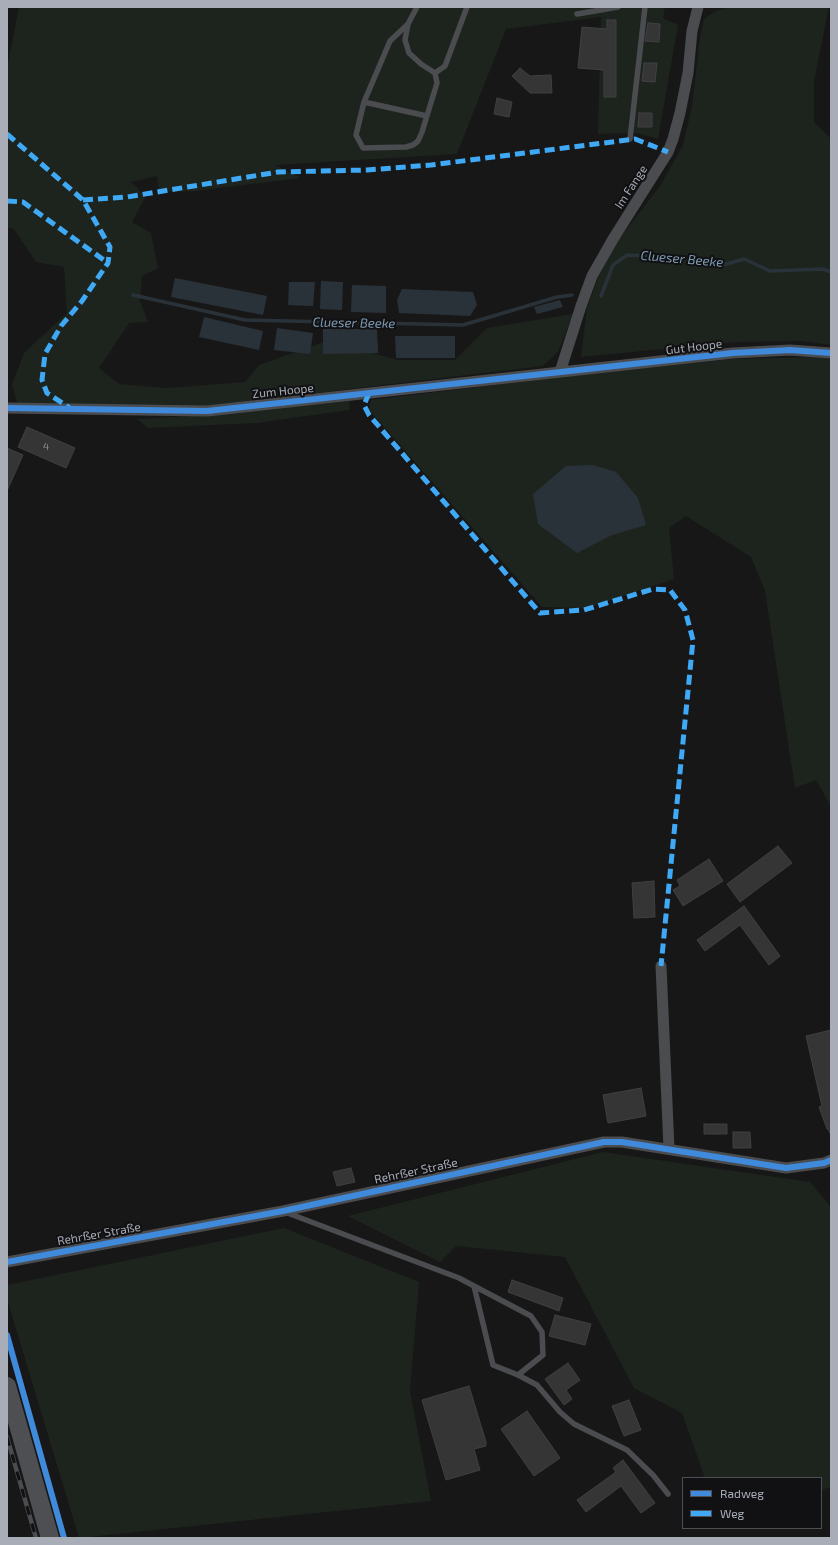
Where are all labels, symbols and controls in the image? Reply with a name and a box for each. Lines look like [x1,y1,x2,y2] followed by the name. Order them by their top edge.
[612,162,650,212] street label: Im Fange
[640,248,724,270] water label: Clueser Beeke
[312,314,396,332] water label: Clueser Beeke
[665,336,723,358] street label: Gut Hoope
[251,381,315,401] street label: Zum Hoope
[43,441,49,453] house number: 4
[373,1155,459,1187] street label: Rehrßer Straße
[56,1220,142,1248] street label: Rehrßer Straße
[682,1477,822,1529] legend
[720,1486,764,1500] text: Radweg
[720,1506,744,1520] text: Weg

